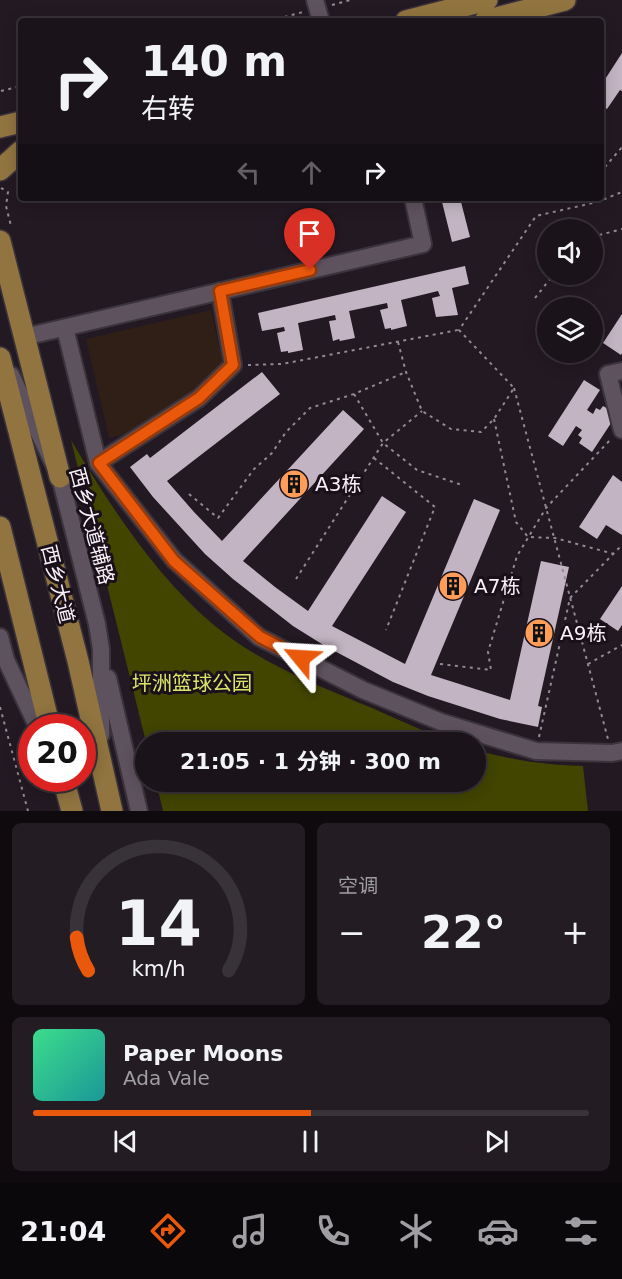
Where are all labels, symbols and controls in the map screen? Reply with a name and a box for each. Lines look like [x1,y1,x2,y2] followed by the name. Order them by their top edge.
[141,37,287,86] text: 140 m
[42,42,120,120] icon: right
[141,93,195,124] text: 右转
[232,156,265,189] icon: left
[295,156,328,189] icon: ahead
[358,156,391,189] icon: right
[284,208,335,270] pin
[293,217,326,250] icon: arrive
[537,219,603,363] map controls
[537,219,603,285] button: sound
[537,297,603,363] button: layers
[65,465,119,587] street label: 西乡大道辅路
[278,468,310,500] building icon: A3栋
[315,472,361,496] place label: A3栋
[37,542,79,626] street label: 西乡大道
[437,570,469,602] building icon: A7栋
[474,574,520,598] place label: A7栋
[523,617,555,649] building icon: A9栋
[560,621,606,645] place label: A9栋
[269,626,333,690] position arrow
[132,671,252,695] park label: 坪洲篮球公园
[18,714,96,792] speed limit sign: 20
[180,749,441,774] text: 21:05 · 1 分钟 · 300 m
[338,874,378,898] text: 空调
[115,887,202,960] text: 14
[421,906,506,959] text: 22°
[338,913,366,952] text: −
[561,913,589,952] text: +
[131,956,186,981] text: km/h
[123,1041,283,1066] text: Paper Moons
[123,1066,210,1090] text: Ada Vale
[109,1125,142,1158] icon: previous
[294,1125,327,1158] icon: pause
[480,1125,513,1158] icon: next
[147,1210,189,1252] icon: directions
[229,1210,271,1252] icon: music
[312,1210,354,1252] icon: phone
[395,1210,437,1252] icon: climate
[477,1210,519,1252] icon: car
[560,1210,602,1252] icon: filters
[20,1216,106,1247] text: 21:04

